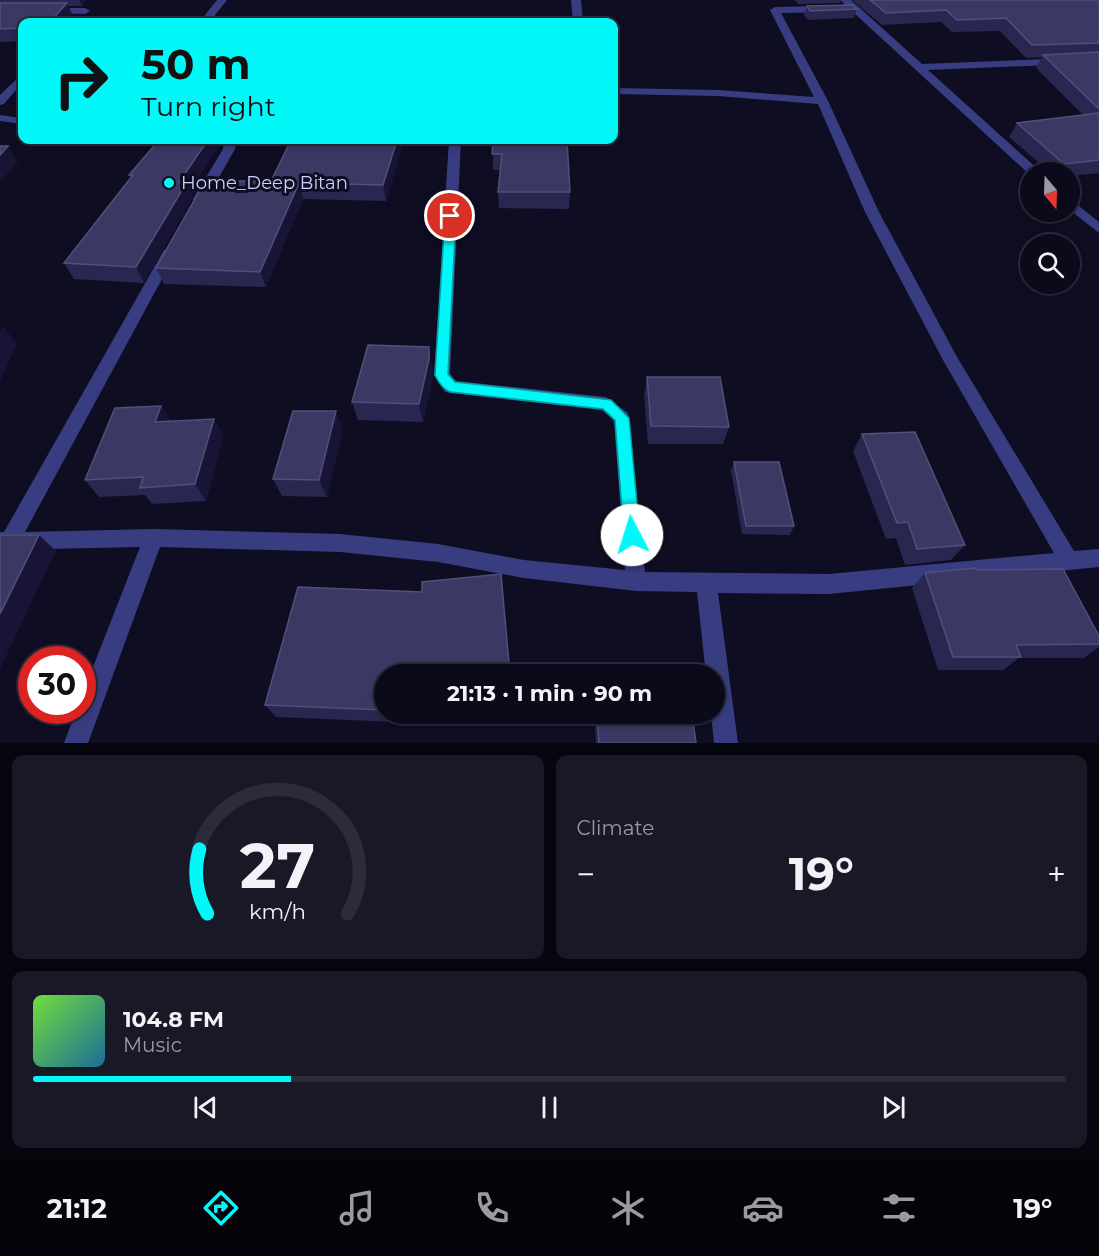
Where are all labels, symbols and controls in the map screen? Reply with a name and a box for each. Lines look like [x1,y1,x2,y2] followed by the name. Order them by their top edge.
[141,38,250,90] text: 50 m
[42,42,120,120] icon: right
[141,90,276,123] text: Turn right
[1020,162,1080,222] north arrow
[1020,162,1080,294] map controls
[181,172,348,194] place label: Home_Deep Bitan
[162,176,176,190] marker: Home_Deep Bitan
[424,190,475,241] pin
[433,199,466,232] icon: arrive
[1020,234,1080,294] button: search
[600,503,664,567] position arrow
[18,646,96,724] speed limit sign: 30
[447,680,652,707] text: 21:13 · 1 min · 90 m
[577,816,654,840] text: Climate
[240,828,315,904] text: 27
[789,846,854,901] text: 19°
[577,854,595,894] text: −
[1047,854,1066,894] text: +
[249,898,306,924] text: km/h
[123,1006,224,1033] text: 104.8 FM
[123,1033,182,1057] text: Music
[189,1091,222,1124] icon: previous
[533,1091,566,1124] icon: pause
[877,1091,910,1124] icon: next
[200,1187,242,1229] icon: directions
[336,1187,378,1229] icon: music
[471,1187,513,1229] icon: phone
[607,1187,649,1229] icon: climate
[742,1187,784,1229] icon: car
[878,1187,920,1229] icon: filters
[47,1192,107,1225] text: 21:12
[1013,1192,1052,1225] text: 19°

